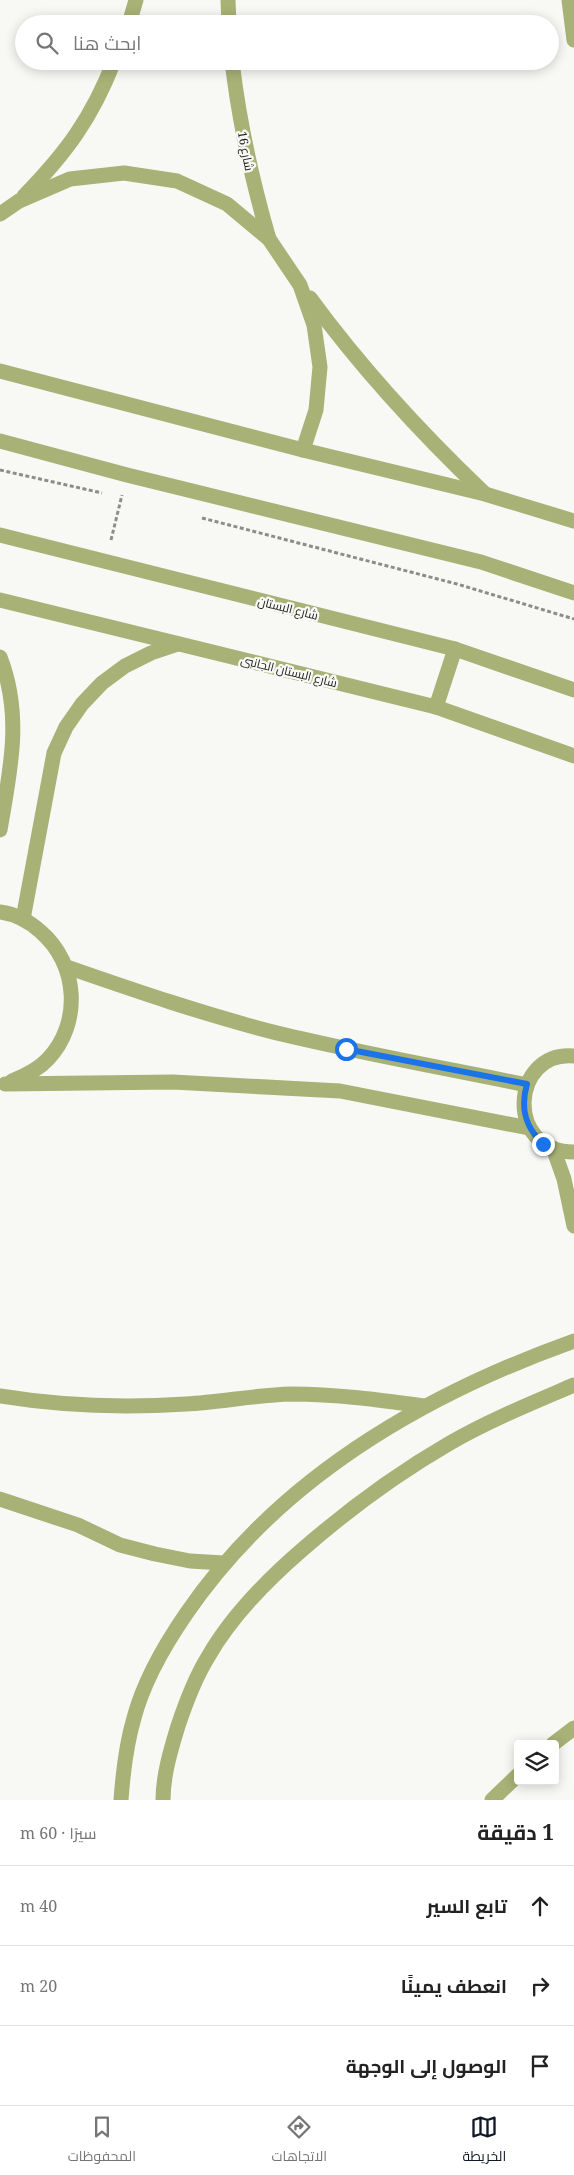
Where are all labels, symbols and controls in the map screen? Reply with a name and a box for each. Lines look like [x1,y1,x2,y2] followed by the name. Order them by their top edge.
[15,15,559,70] search box
[33,29,61,57] icon: search
[73,30,141,56] text: ابحث هنا
[234,130,258,172] street label: شارع 16
[256,592,320,624] street label: شارع البستان
[239,651,339,691] street label: شارع البستان الجانبى
[335,1038,358,1061] route start
[532,1133,555,1156] route end
[514,1740,559,1785] map controls
[514,1740,559,1785] button: layers
[477,1818,554,1846] text: 1 دقيقة
[20,1822,97,1844] text: سيرًا · 60 m
[526,1892,554,1920] icon: ahead
[427,1893,507,1919] text: تابع السير
[20,1895,57,1917] text: 40 m
[526,1972,554,2000] icon: right
[401,1973,507,1999] text: انعطف يمينًا
[20,1975,57,1997] text: 20 m
[526,2052,554,2080] icon: arrive
[346,2053,507,2079] text: الوصول إلى الوجهة
[68,2113,136,2169] tab: المحفوظات
[272,2113,327,2169] tab: الاتجاهات
[463,2113,506,2169] tab: الخريطة

